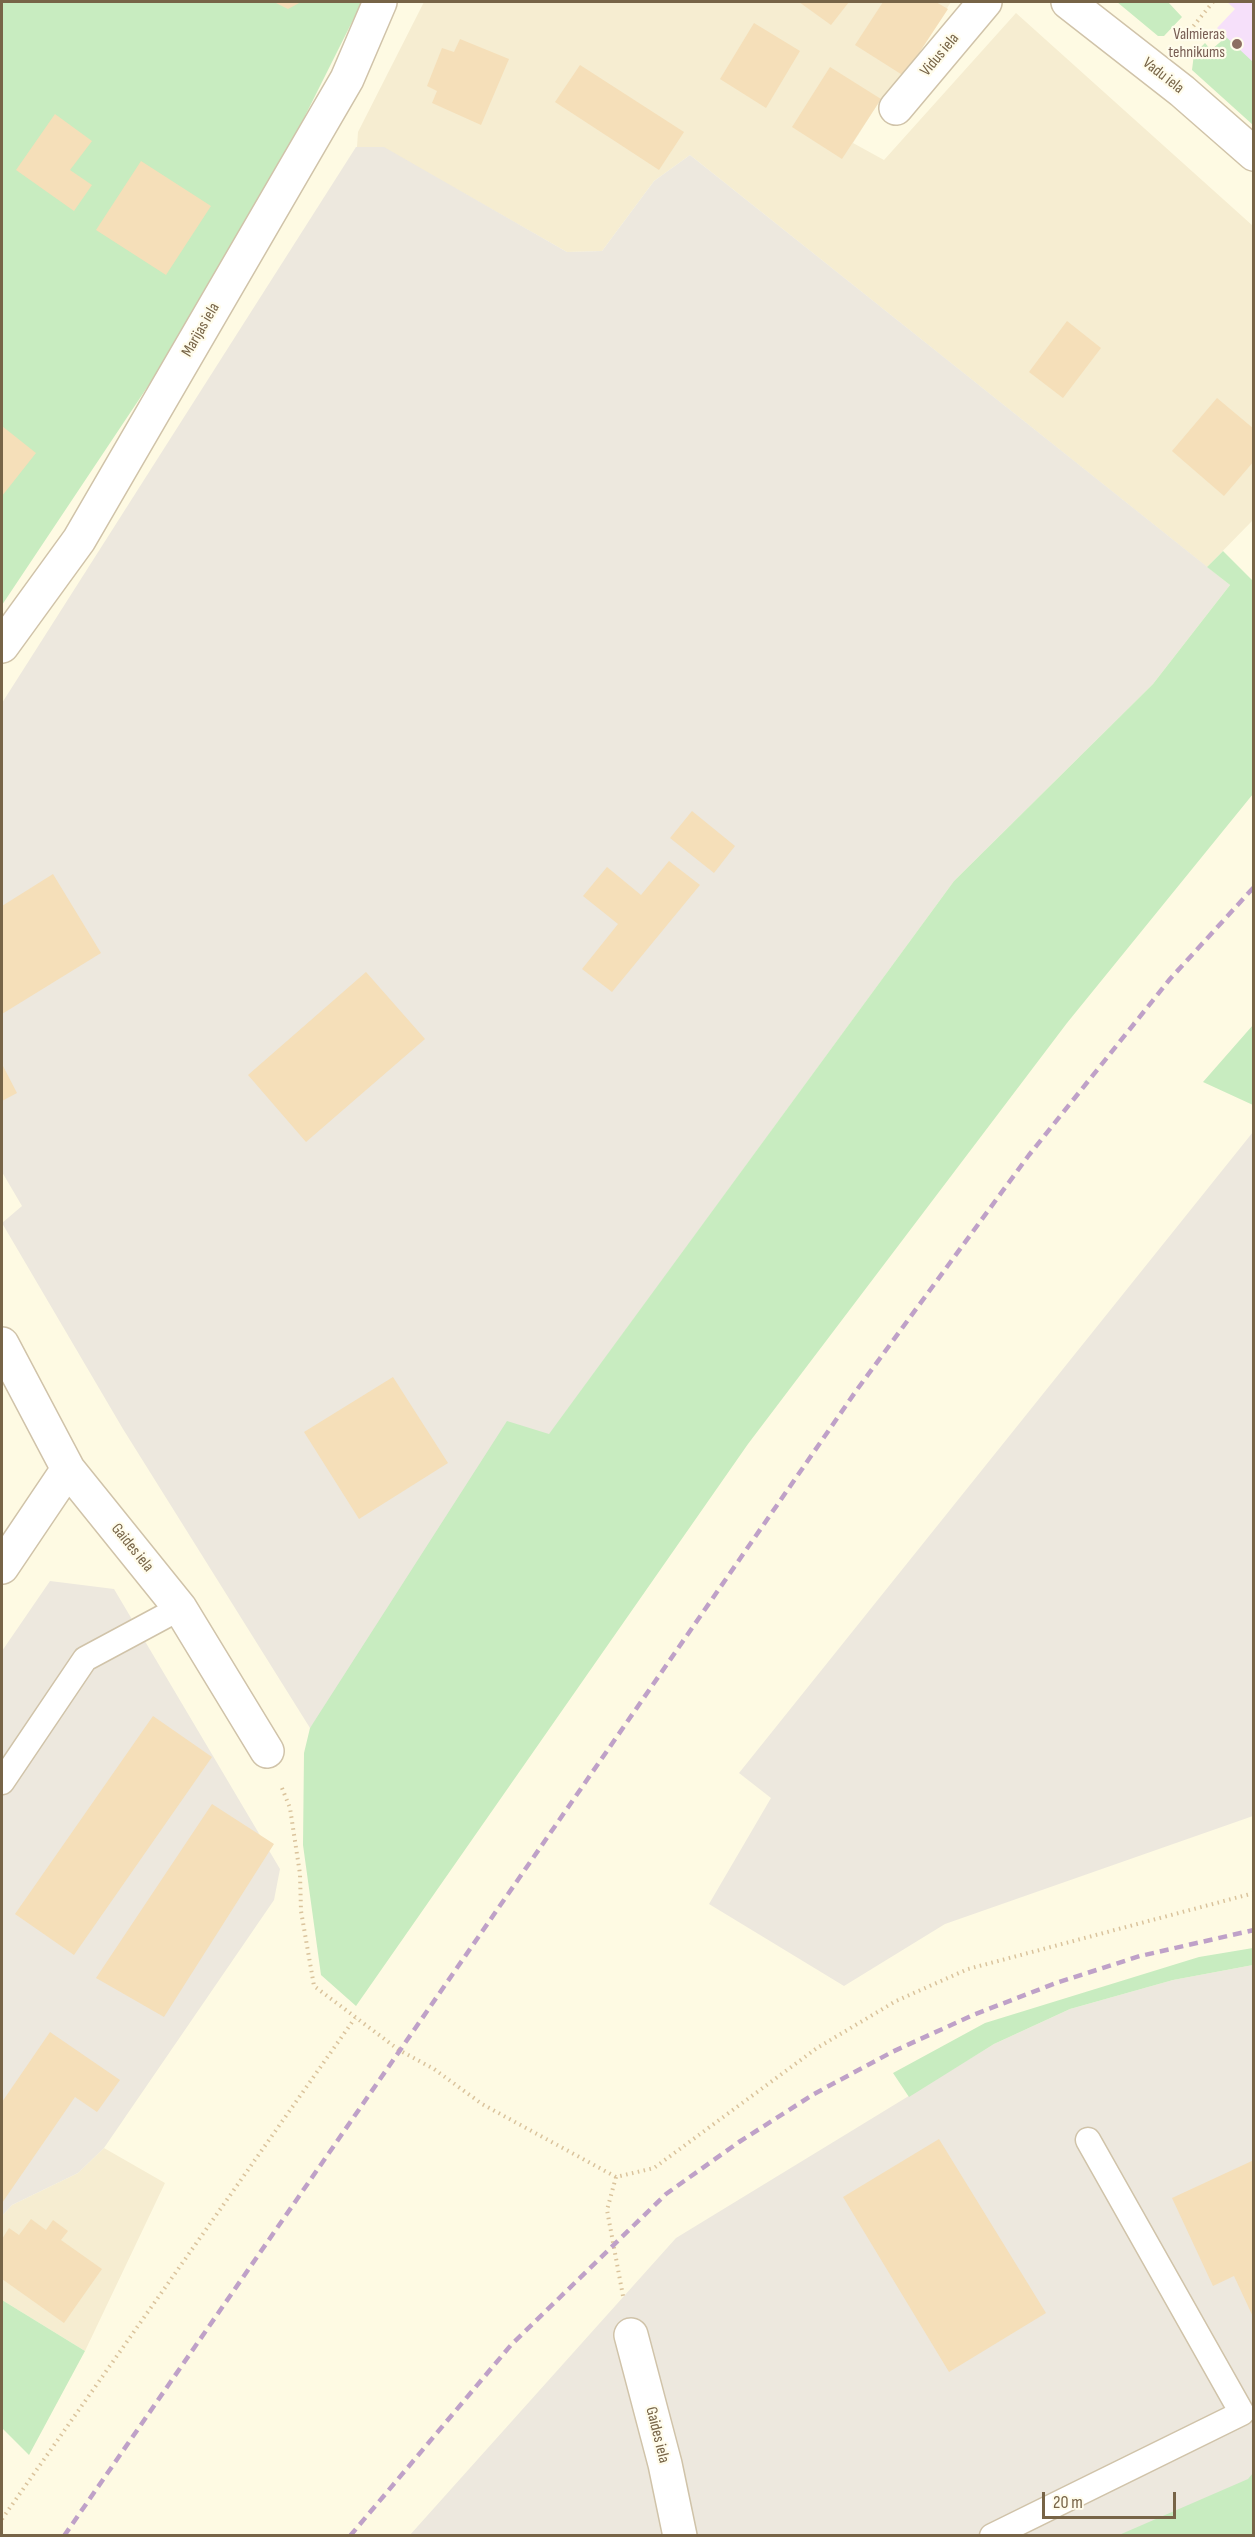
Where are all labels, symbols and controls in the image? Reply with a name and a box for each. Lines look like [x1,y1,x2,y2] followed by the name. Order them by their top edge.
[1168,25,1225,63] place label: Valmieras tehnikums
[916,30,964,80] street label: Vidus iela
[1230,37,1244,51] marker: Valmieras tehnikums
[1138,54,1188,98] street label: Vadu iela
[178,300,224,360] street label: Marijas iela
[107,1520,157,1576] street label: Gaides iela
[641,2405,673,2465] street label: Gaides iela
[1045,2480,1178,2518] scale bar
[1053,2492,1083,2513] text: 20 m

